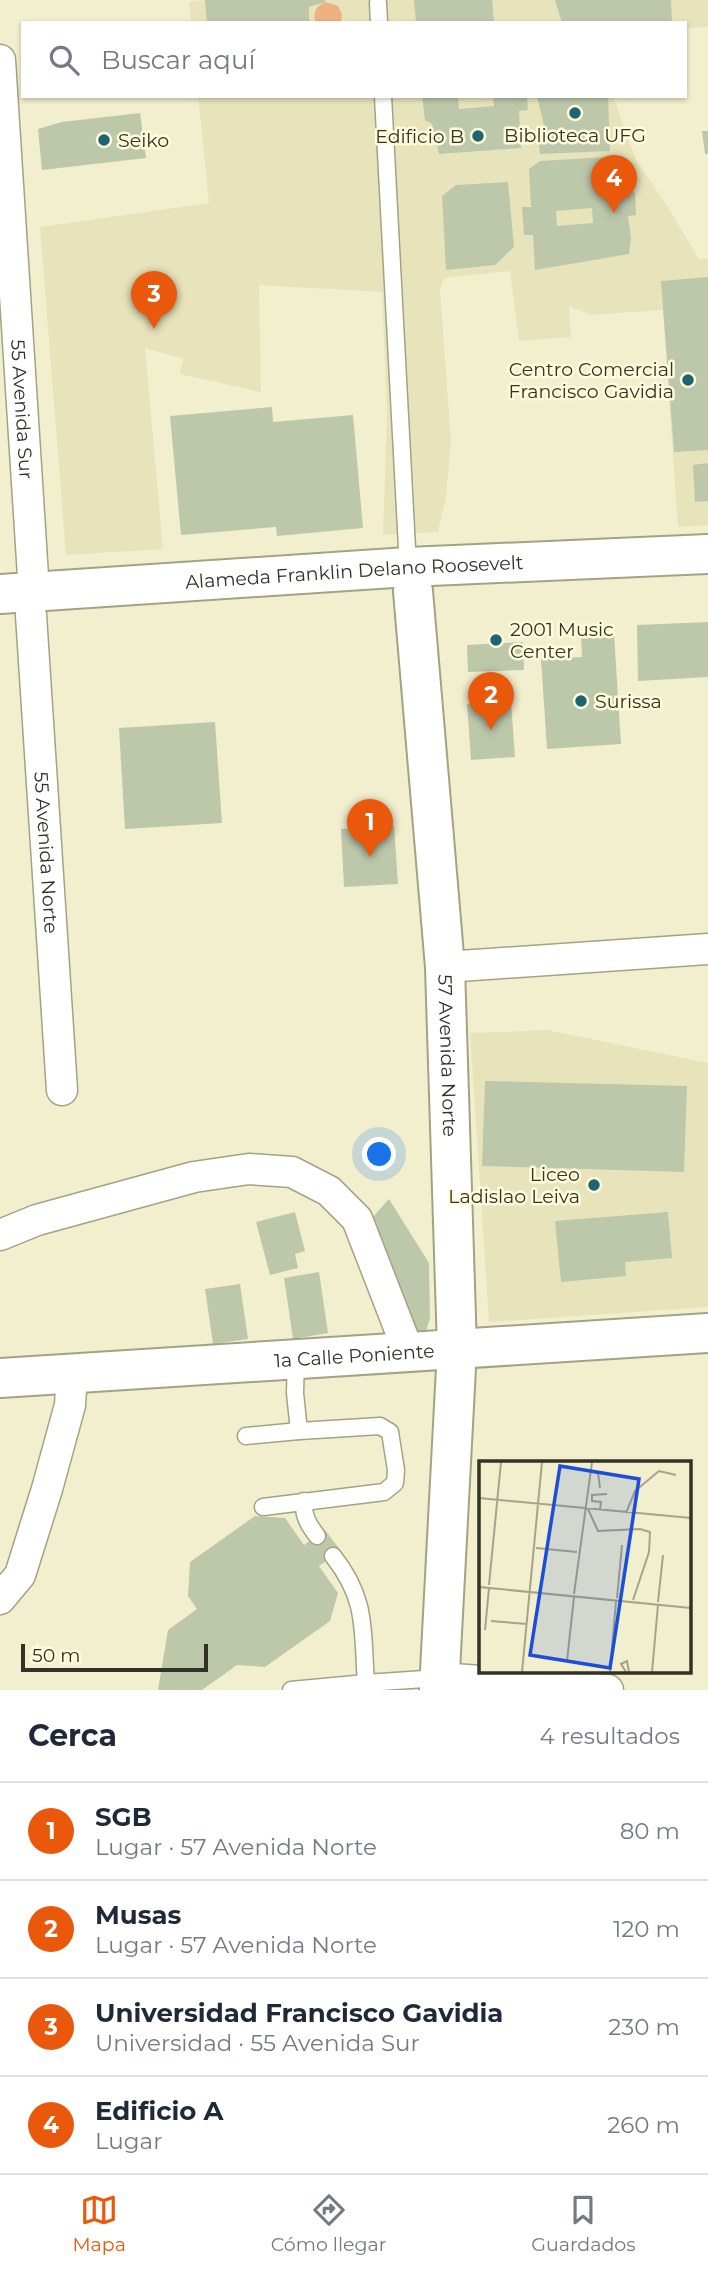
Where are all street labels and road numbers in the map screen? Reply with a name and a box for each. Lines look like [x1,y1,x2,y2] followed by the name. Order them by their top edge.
[6,339,38,480] street label: 55 Avenida Sur
[185,551,524,593] street label: Alameda Franklin Delano Roosevelt
[30,771,63,934] street label: 55 Avenida Norte
[434,974,462,1137] street label: 57 Avenida Norte
[273,1339,435,1372] street label: 1a Calle Poniente

